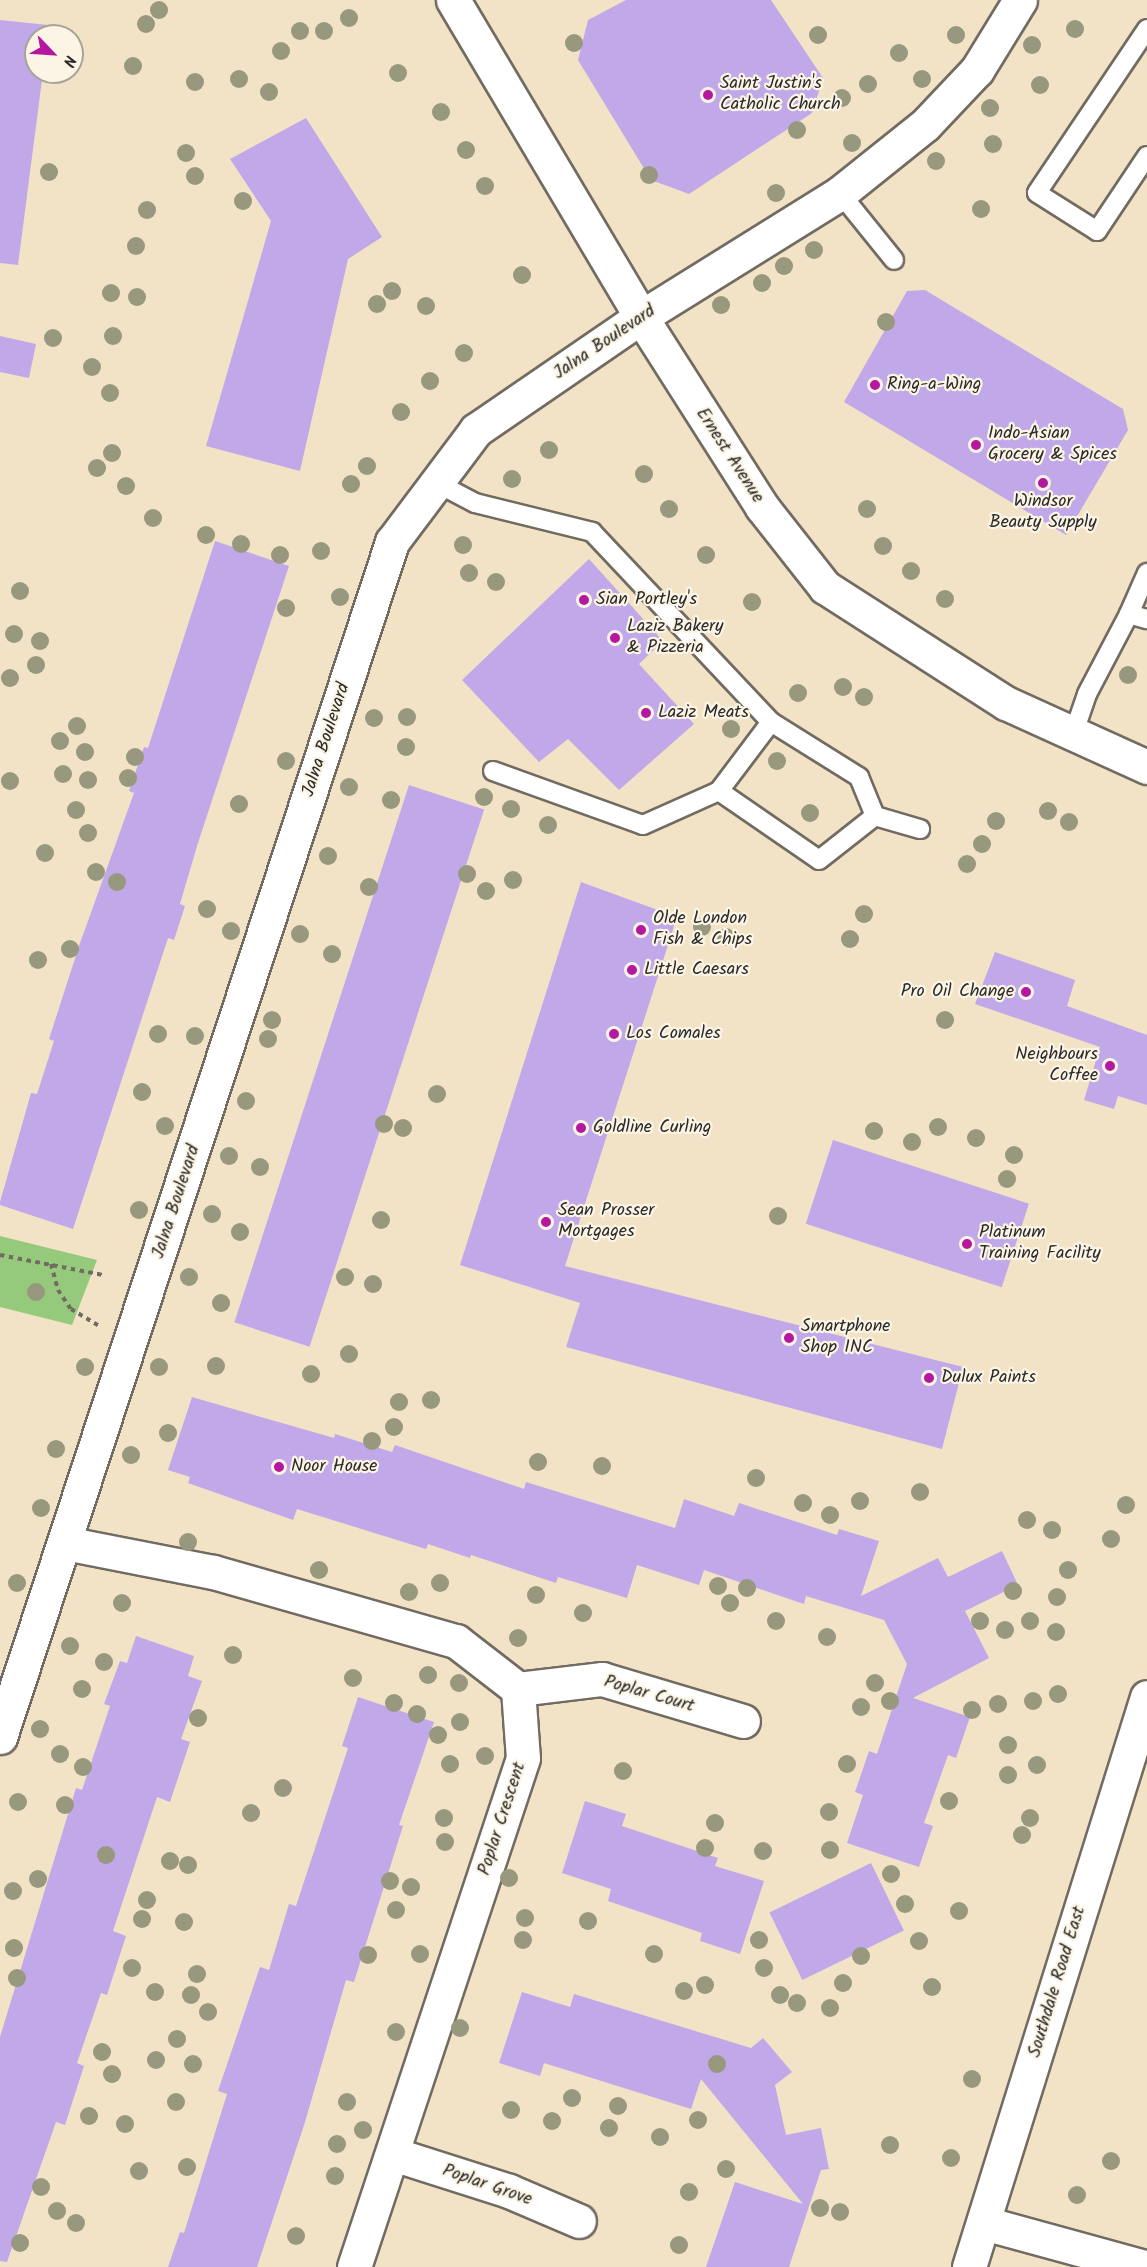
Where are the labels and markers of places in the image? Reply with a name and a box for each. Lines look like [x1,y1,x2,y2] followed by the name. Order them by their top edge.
[720,74,841,116] place label: Saint Justin's Catholic Church
[701,88,715,102] marker: Saint Justin's Catholic Church
[887,374,981,396] place label: Ring-a-Wing
[868,378,882,392] marker: Ring-a-Wing
[988,424,1117,466] place label: Indo-Asian Grocery & Spices
[969,438,983,452] marker: Indo-Asian Grocery & Spices
[1036,476,1050,490] marker: Windsor Beauty Supply
[989,492,1097,534] place label: Windsor Beauty Supply
[596,589,697,611] place label: Sian Portley's
[577,593,591,607] marker: Sian Portley's
[627,617,723,660] place label: Laziz Bakery & Pizzeria
[608,631,622,645] marker: Laziz Bakery & Pizzeria
[658,702,749,724] place label: Laziz Meats
[639,706,653,720] marker: Laziz Meats
[653,909,752,952] place label: Olde London Fish & Chips
[634,923,648,937] marker: Olde London Fish & Chips
[644,959,749,981] place label: Little Caesars
[625,963,639,977] marker: Little Caesars
[901,981,1014,1003] place label: Pro Oil Change
[1019,985,1033,999] marker: Pro Oil Change
[626,1023,721,1045] place label: Los Comales
[607,1027,621,1041] marker: Los Comales
[1015,1045,1098,1088] place label: Neighbours Coffee
[1103,1059,1117,1073] marker: Neighbours Coffee
[593,1117,711,1139] place label: Goldline Curling
[574,1121,588,1135] marker: Goldline Curling
[558,1201,654,1244] place label: Sean Prosser Mortgages
[539,1215,553,1229] marker: Sean Prosser Mortgages
[979,1223,1101,1266] place label: Platinum Training Facility
[960,1237,974,1251] marker: Platinum Training Facility
[801,1317,890,1360] place label: Smartphone Shop INC
[782,1331,796,1345] marker: Smartphone Shop INC
[941,1367,1036,1389] place label: Dulux Paints
[922,1371,936,1385] marker: Dulux Paints
[291,1456,377,1478] place label: Noor House
[272,1460,286,1474] marker: Noor House

